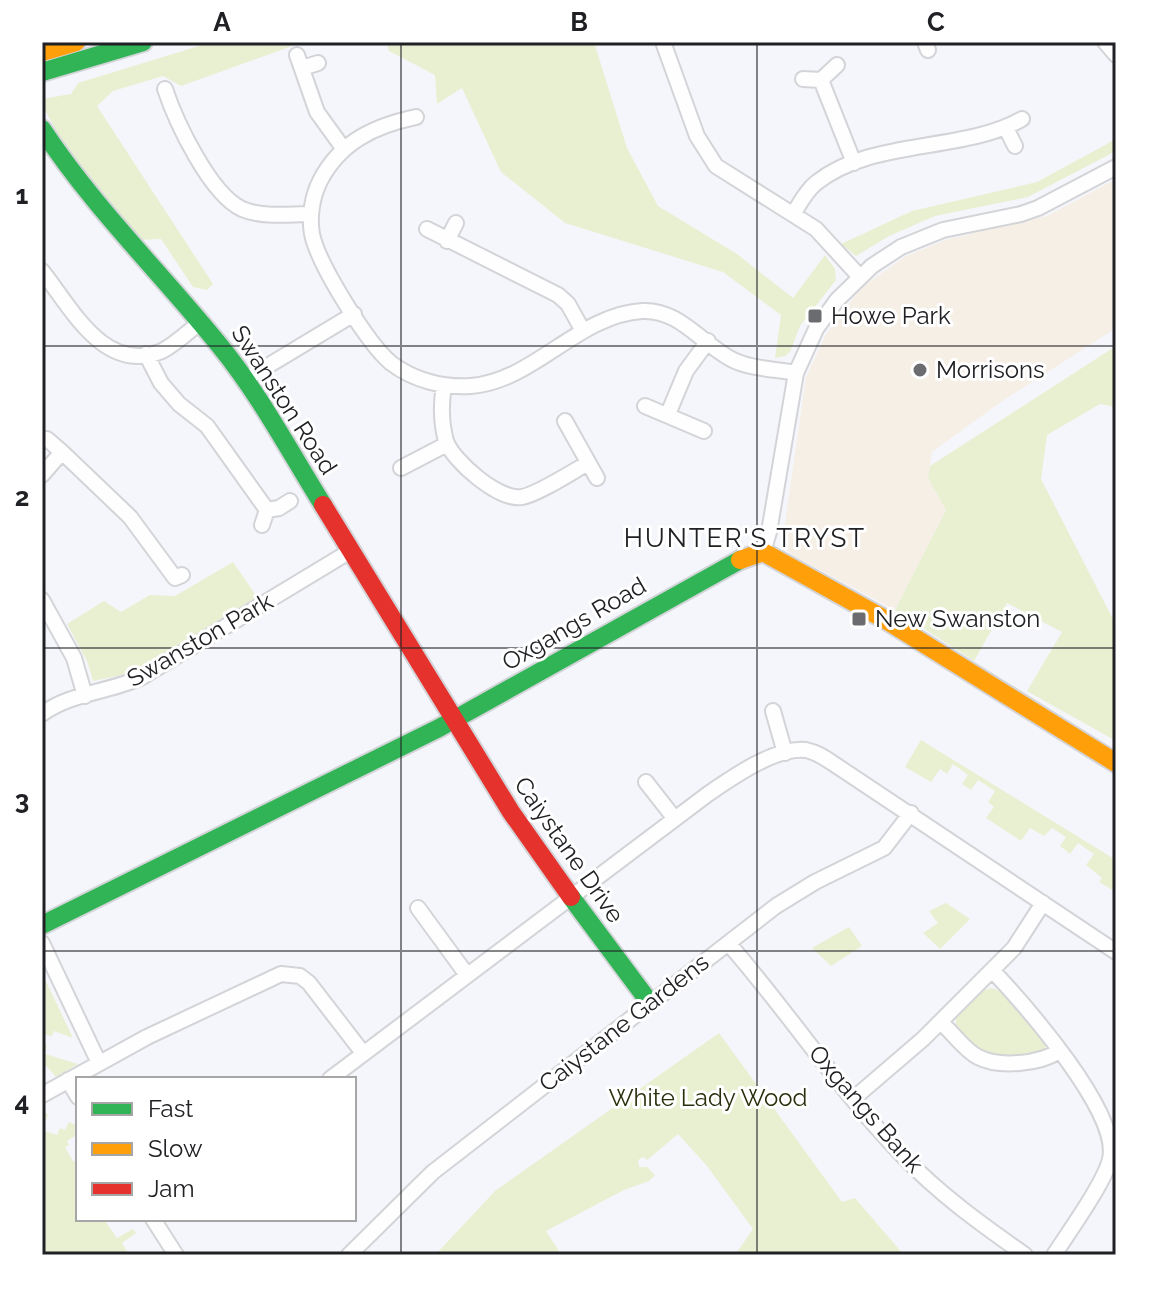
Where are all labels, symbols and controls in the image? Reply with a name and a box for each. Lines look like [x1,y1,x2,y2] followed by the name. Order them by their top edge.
[213,7,231,37] text: A
[570,7,588,37] text: B
[927,7,945,37] text: C
[16,180,29,210] text: 1
[831,301,951,330] place label: Howe Park
[806,307,824,325] marker: Howe Park
[225,320,343,480] street label: Swanston Road
[936,355,1045,384] place label: Morrisons
[911,361,929,379] marker: Morrisons
[15,482,29,512] text: 2
[624,523,866,553] district label: HUNTER'S TRYST
[497,571,651,676] street label: Oxgangs Road
[122,586,278,693] street label: Swanston Park
[875,604,1040,633] place label: New Swanston
[850,610,868,628] marker: New Swanston
[508,771,631,928] street label: Caiystane Drive
[15,785,29,815] text: 3
[533,947,714,1098] street label: Caiystane Gardens
[803,1039,930,1179] street label: Oxgangs Bank
[76,1077,356,1221] legend
[608,1083,808,1112] park label: White Lady Wood
[15,1087,29,1117] text: 4
[148,1094,193,1123] text: Fast
[148,1134,203,1163] text: Slow
[148,1174,194,1203] text: Jam

